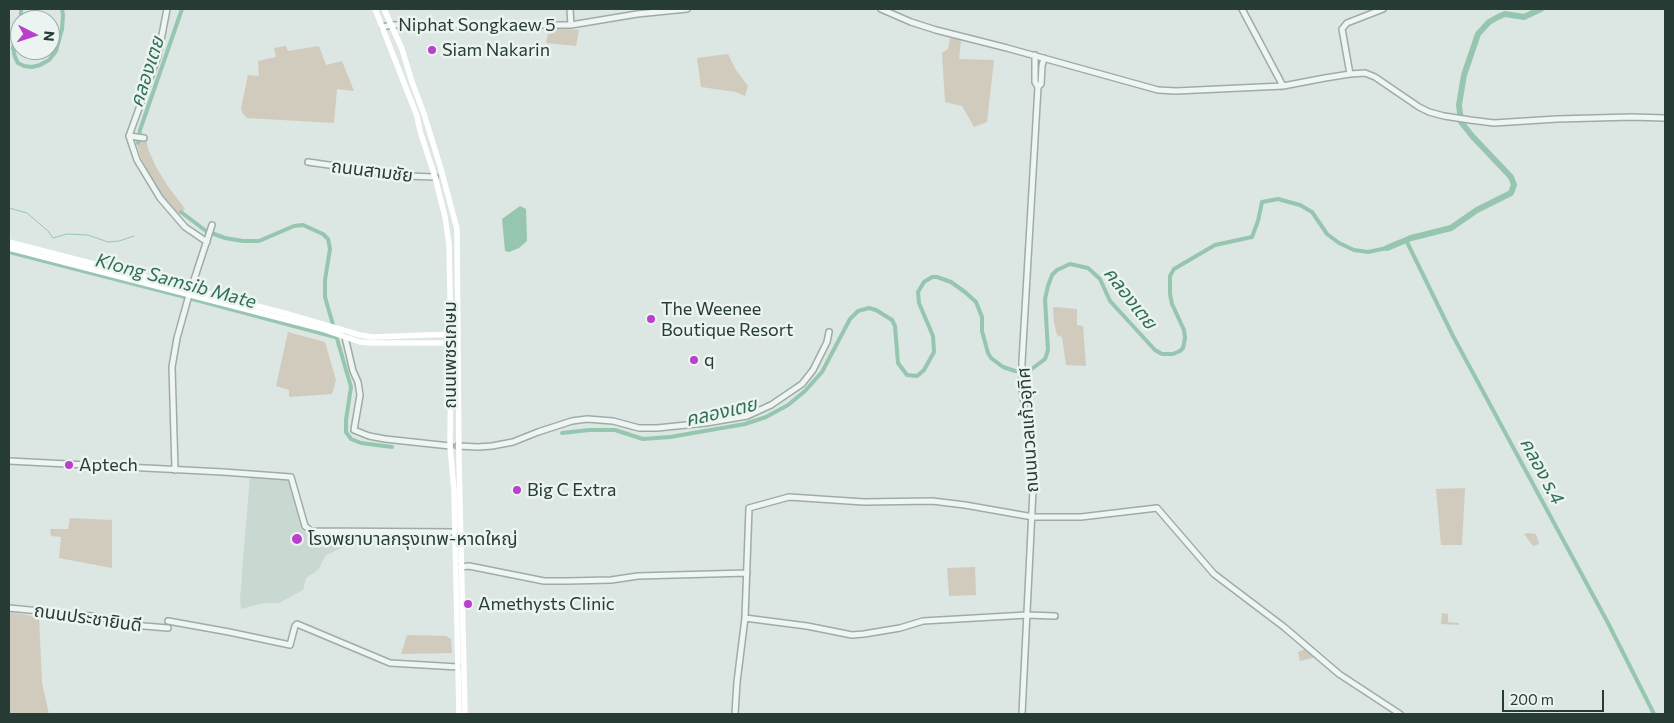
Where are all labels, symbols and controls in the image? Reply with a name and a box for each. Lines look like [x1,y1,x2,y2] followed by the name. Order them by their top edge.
[10,10,60,60] north arrow
[398,14,556,36] street label: Niphat Songkaew 5
[41,30,58,42] text: N
[125,34,169,110] water label: คลองเตย
[442,39,550,61] place label: Siam Nakarin
[426,44,438,56] marker: Siam Nakarin
[330,155,414,187] street label: ถนนสามชัย
[93,249,259,313] water label: Klong Samsib Mate
[1099,262,1161,334] water label: คลองเตย
[661,298,793,340] place label: The Weenee Boutique Resort
[439,301,461,409] street label: ถนนเพชรเกษม
[645,313,657,325] marker: The Weenee Boutique Resort
[704,349,715,371] place label: q
[688,354,700,366] marker: q
[1013,367,1043,493] street label: ถนนนวลแก้วอุทิศ
[683,393,759,431] water label: คลองเตย
[1515,434,1569,508] water label: คลอง ร.4
[79,454,138,476] place label: Aptech
[63,459,75,471] marker: Aptech
[527,479,616,501] place label: Big C Extra
[511,484,523,496] marker: Big C Extra
[308,528,518,550] place label: โรงพยาบาลกรุงเทพ-หาดใหญ่
[290,532,304,546] marker: โรงพยาบาลกรุงเทพ-หาดใหญ่
[478,593,615,615] place label: Amethysts Clinic
[462,598,474,610] marker: Amethysts Clinic
[33,600,143,636] street label: ถนนประชายินดี
[1504,680,1606,712] scale bar
[1510,690,1554,708] text: 200 m

